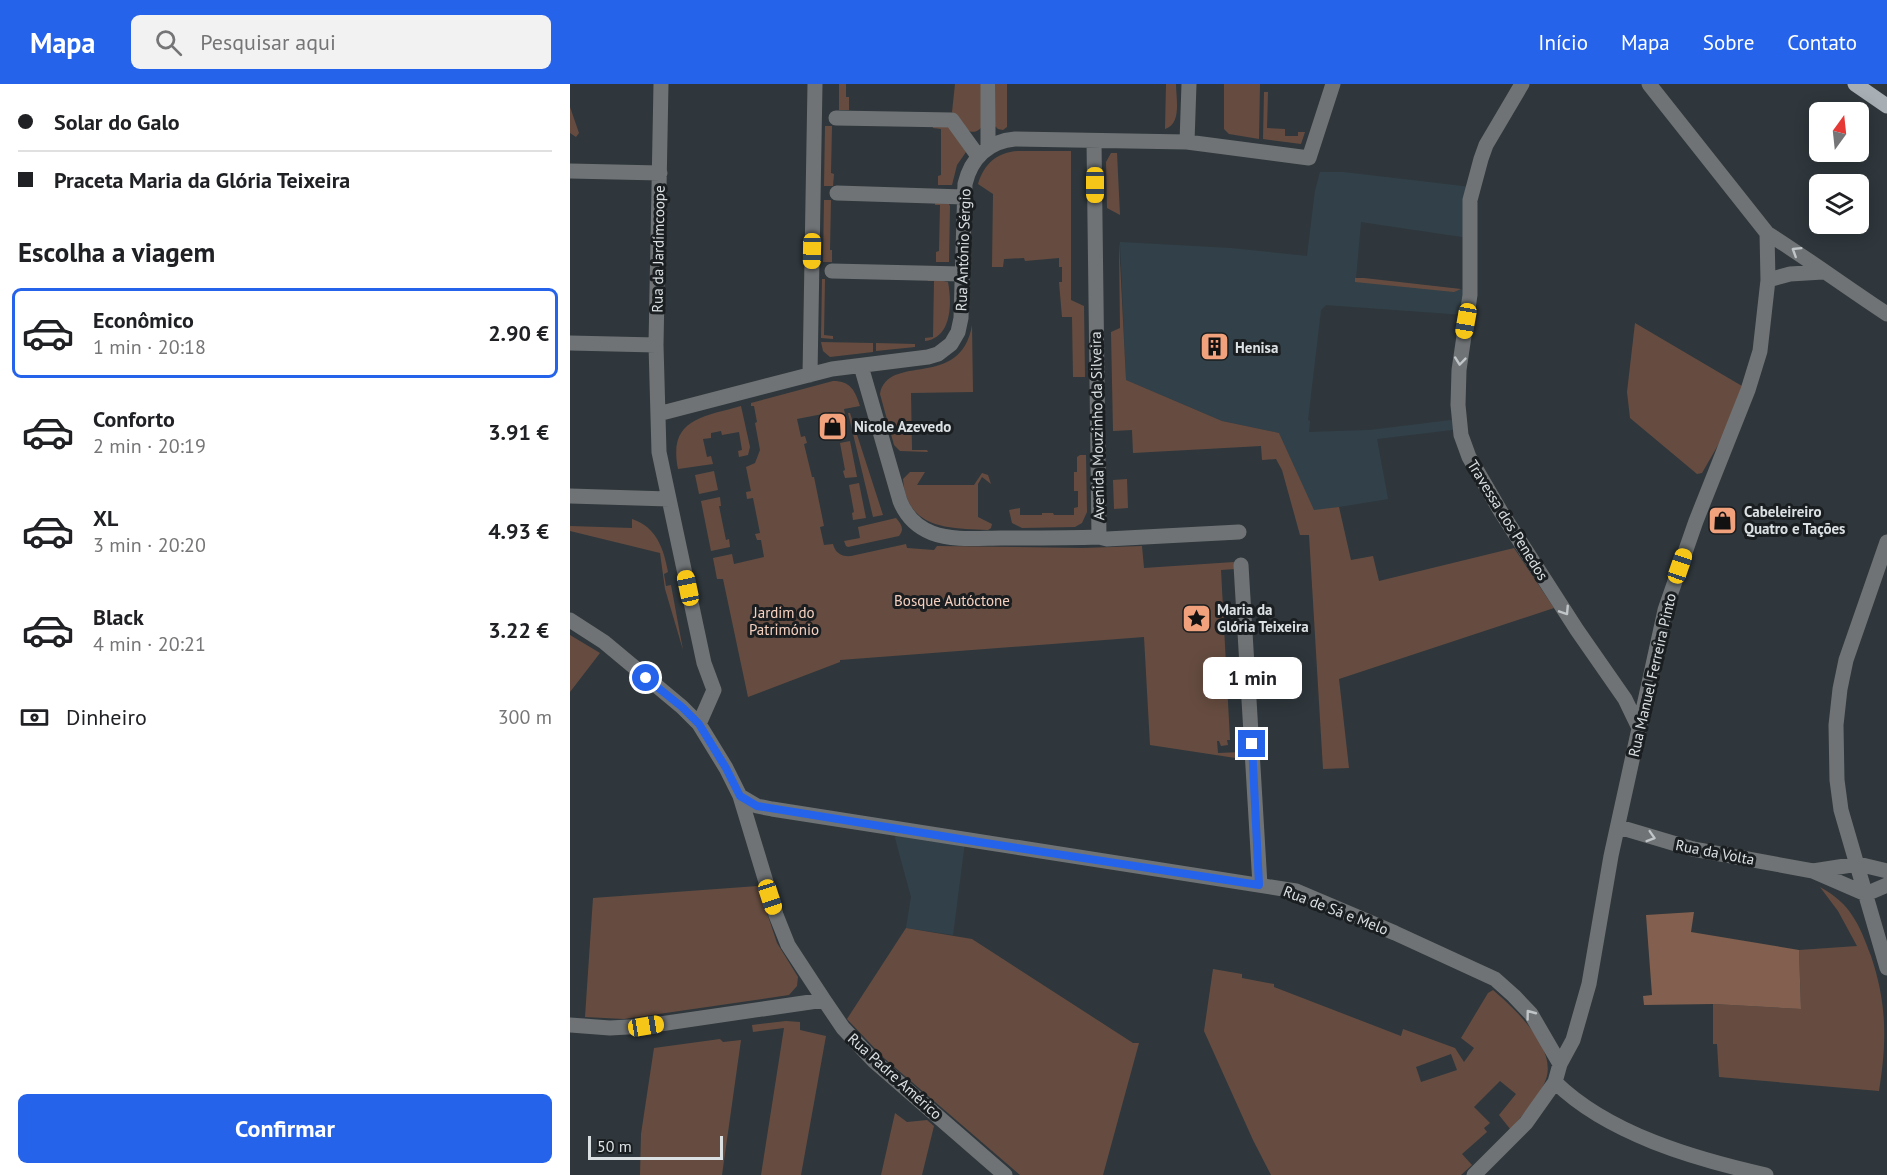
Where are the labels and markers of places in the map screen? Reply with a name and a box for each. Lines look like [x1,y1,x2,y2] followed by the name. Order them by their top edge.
[1198,331,1230,363] building icon: Henisa
[1235,338,1278,357] place label: Henisa
[817,410,849,442] shop icon: Nicole Azevedo
[854,417,951,436] place label: Nicole Azevedo
[1744,502,1845,538] place label: Cabeleireiro Quatro e Tações
[1707,504,1739,536] shop icon: Cabeleireiro Quatro e Tações
[1217,600,1309,636] place label: Maria da Glória Teixeira
[1180,602,1212,634] place icon: Maria da Glória Teixeira

